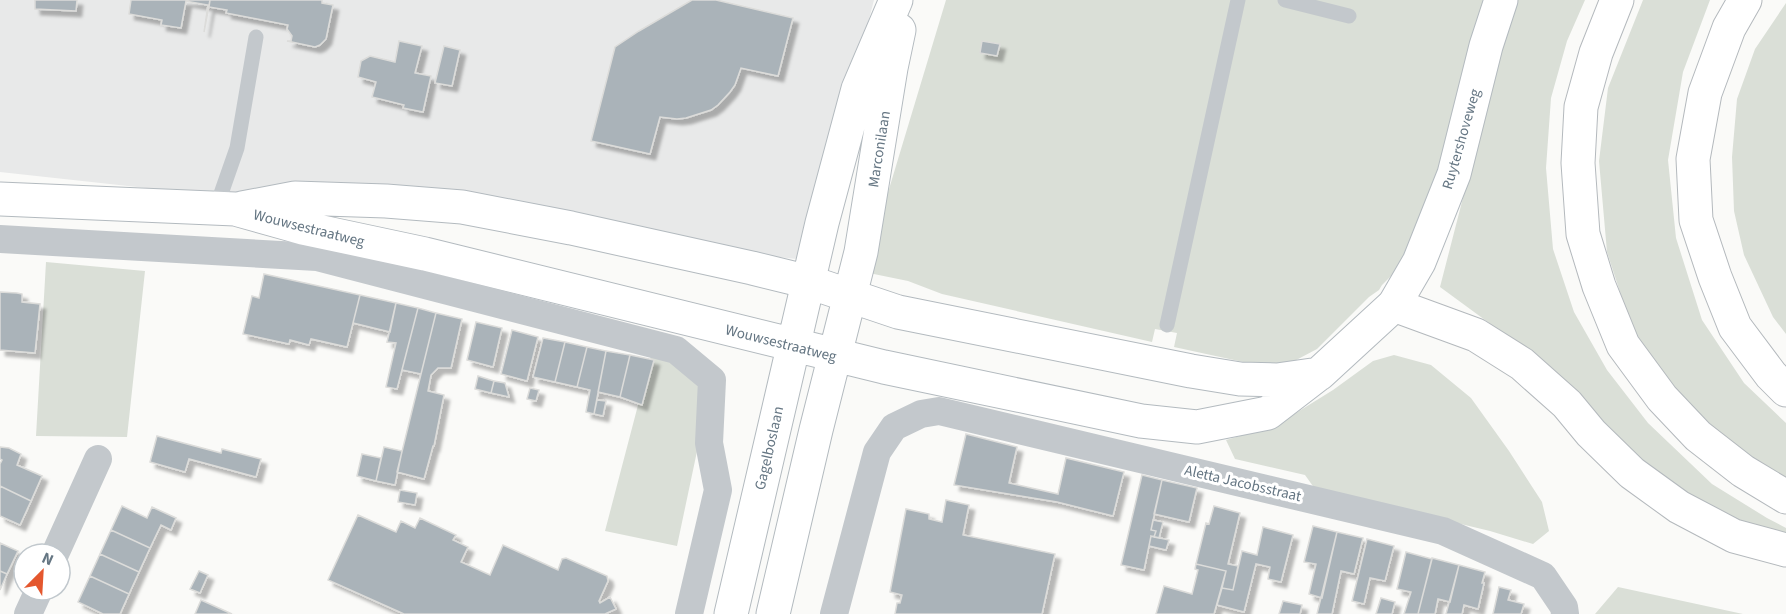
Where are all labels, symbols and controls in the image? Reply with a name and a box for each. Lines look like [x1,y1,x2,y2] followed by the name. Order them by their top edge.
[1437,86,1486,192] street label: Ruytershoveweg
[863,109,896,189] street label: Marconilaan
[251,204,367,253] street label: Wouwsestraatweg
[723,319,839,368] street label: Wouwsestraatweg
[750,404,789,492] street label: Gagelboslaan
[1182,460,1303,507] street label: Aletta Jacobsstraat
[12,542,72,602] north arrow
[38,547,57,571] text: N

